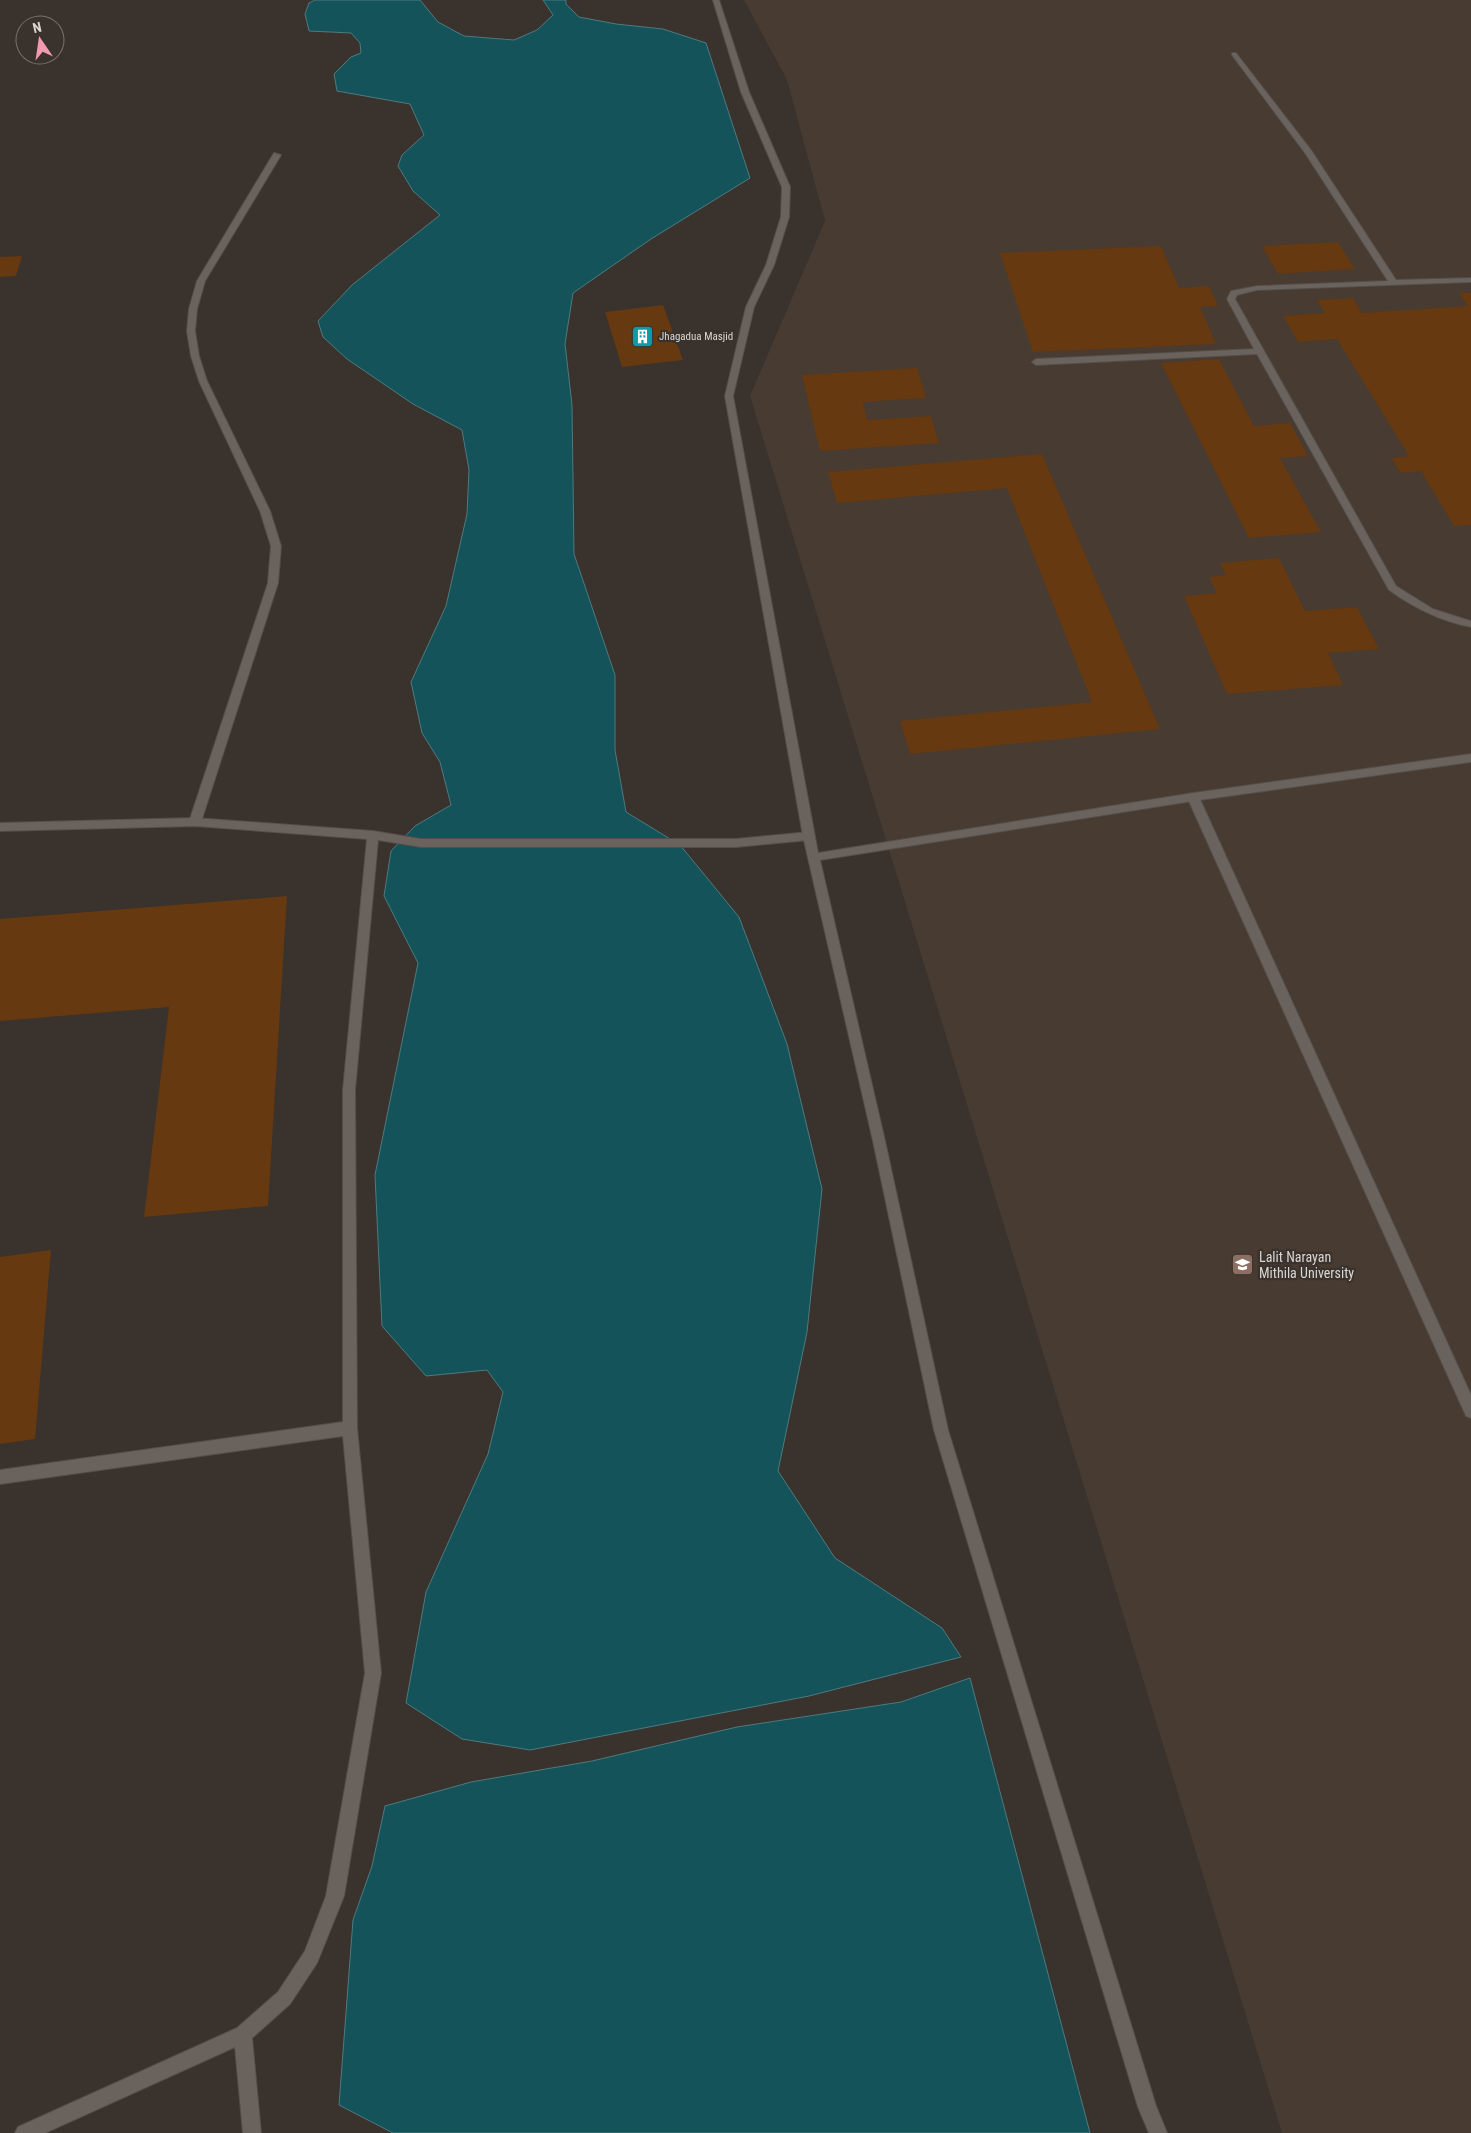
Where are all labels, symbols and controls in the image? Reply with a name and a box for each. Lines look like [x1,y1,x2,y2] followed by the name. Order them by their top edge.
[15,15,65,65] north arrow
[31,19,43,36] text: N
[631,324,655,348] building icon: Jhagadua Masjid
[659,330,733,343] place label: Jhagadua Masjid
[1259,1249,1354,1281] place label: Lalit Narayan Mithila University
[1231,1253,1255,1277] school or university icon: Lalit Narayan Mithila University

